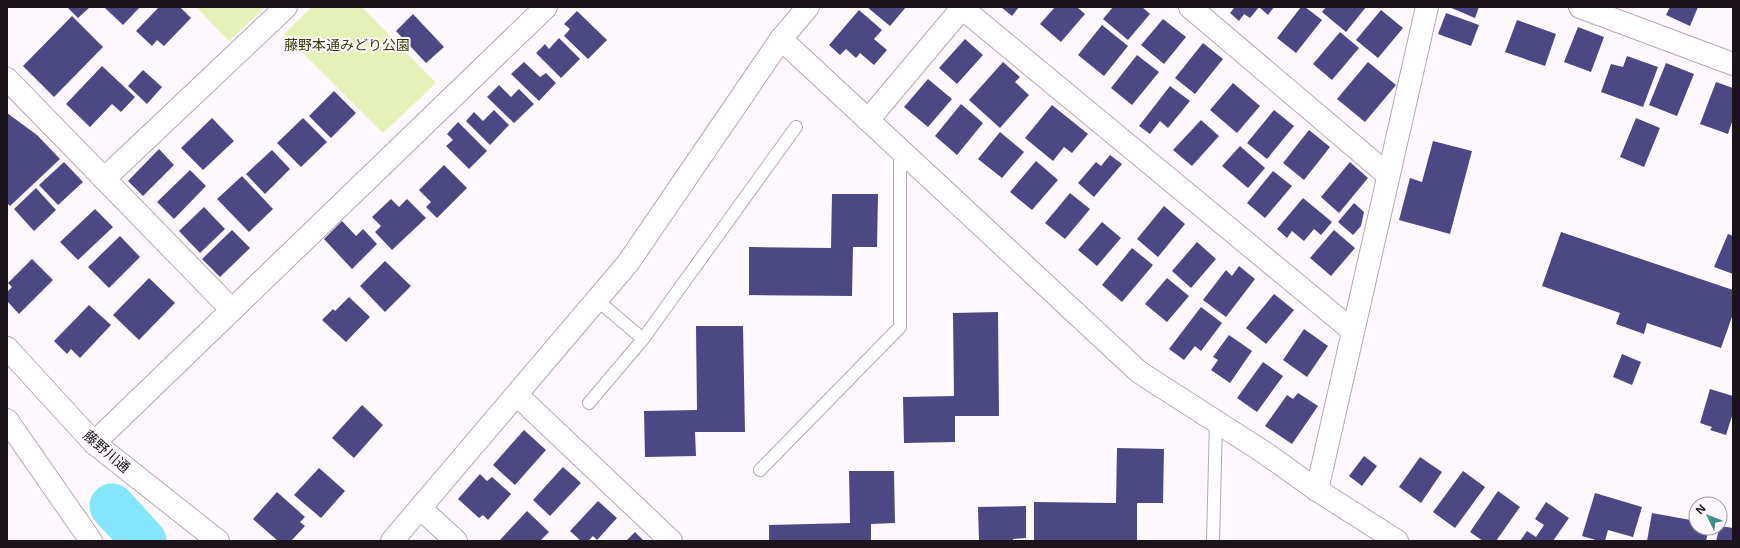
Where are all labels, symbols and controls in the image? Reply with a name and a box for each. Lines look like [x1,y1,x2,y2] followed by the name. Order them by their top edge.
[284,35,410,54] park label: 藤野本通みどり公園
[80,425,134,477] street label: 藤野川通
[1688,496,1728,536] north arrow
[1692,500,1709,517] text: N

